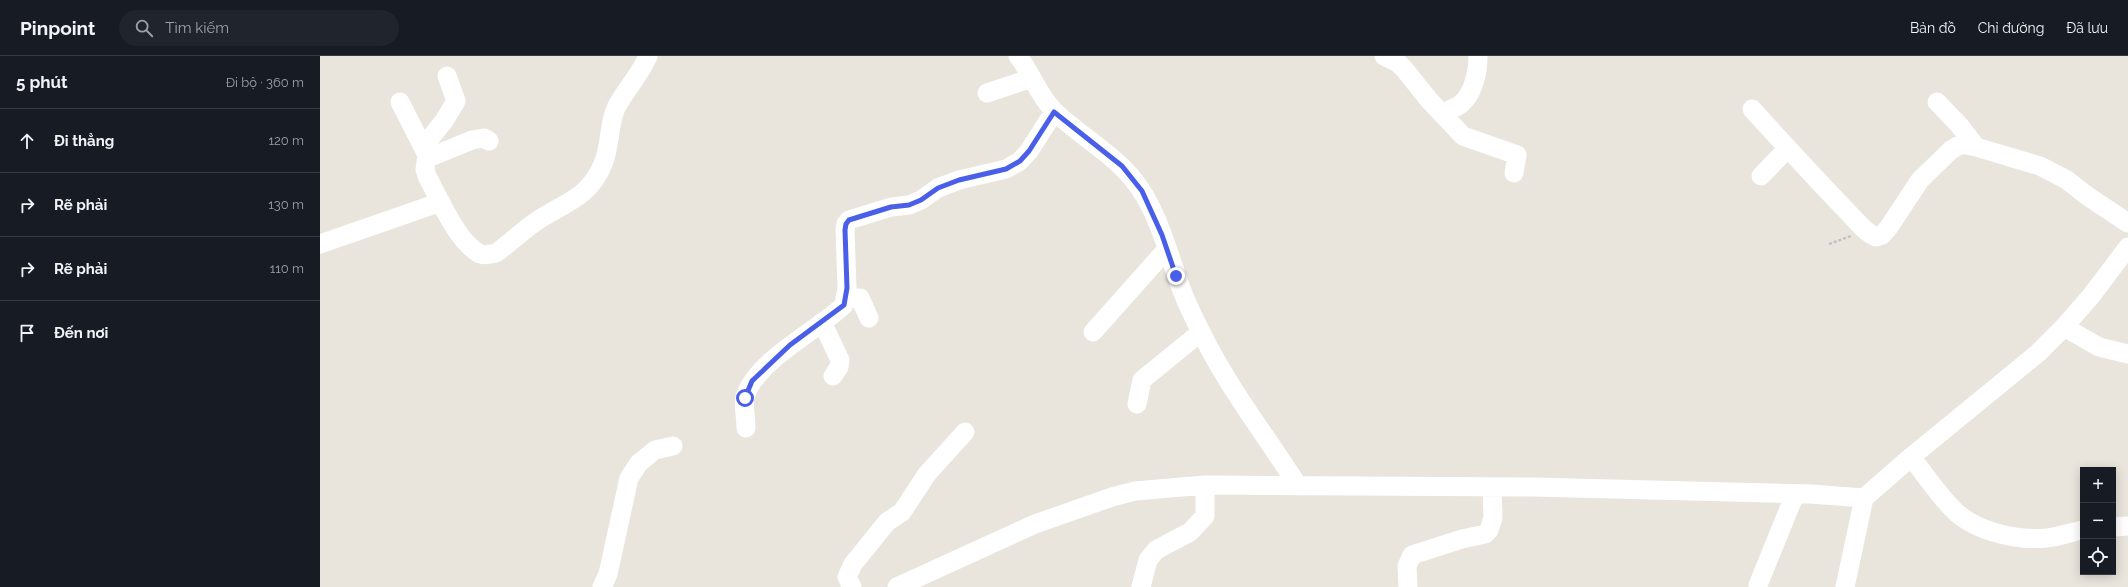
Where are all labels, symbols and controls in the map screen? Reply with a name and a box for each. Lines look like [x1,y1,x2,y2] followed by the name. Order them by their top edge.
[119,10,399,46] search box
[20,17,95,39] text: Pinpoint
[133,17,155,39] icon: search
[165,19,229,37] text: Tìm kiếm
[1910,20,1956,36] text: Bản đồ
[1978,20,2044,36] text: Chỉ đường
[2066,20,2108,36] text: Đã lưu
[16,72,68,92] text: 5 phút
[226,75,304,90] text: Đi bộ · 360 m
[16,130,38,152] icon: ahead
[54,132,114,150] text: Đi thẳng
[268,133,304,148] text: 120 m
[16,194,38,216] icon: right
[54,196,107,214] text: Rẽ phải
[268,197,304,212] text: 130 m
[16,258,38,280] icon: right
[54,260,107,278] text: Rẽ phải
[270,261,304,276] text: 110 m
[1167,267,1185,285] route end
[16,322,38,344] icon: arrive
[54,324,108,342] text: Đến nơi
[736,389,754,407] route start
[2080,467,2116,575] map controls
[2080,467,2116,503] button: +
[2080,503,2116,539] button: −
[2080,539,2116,575] button: locate

